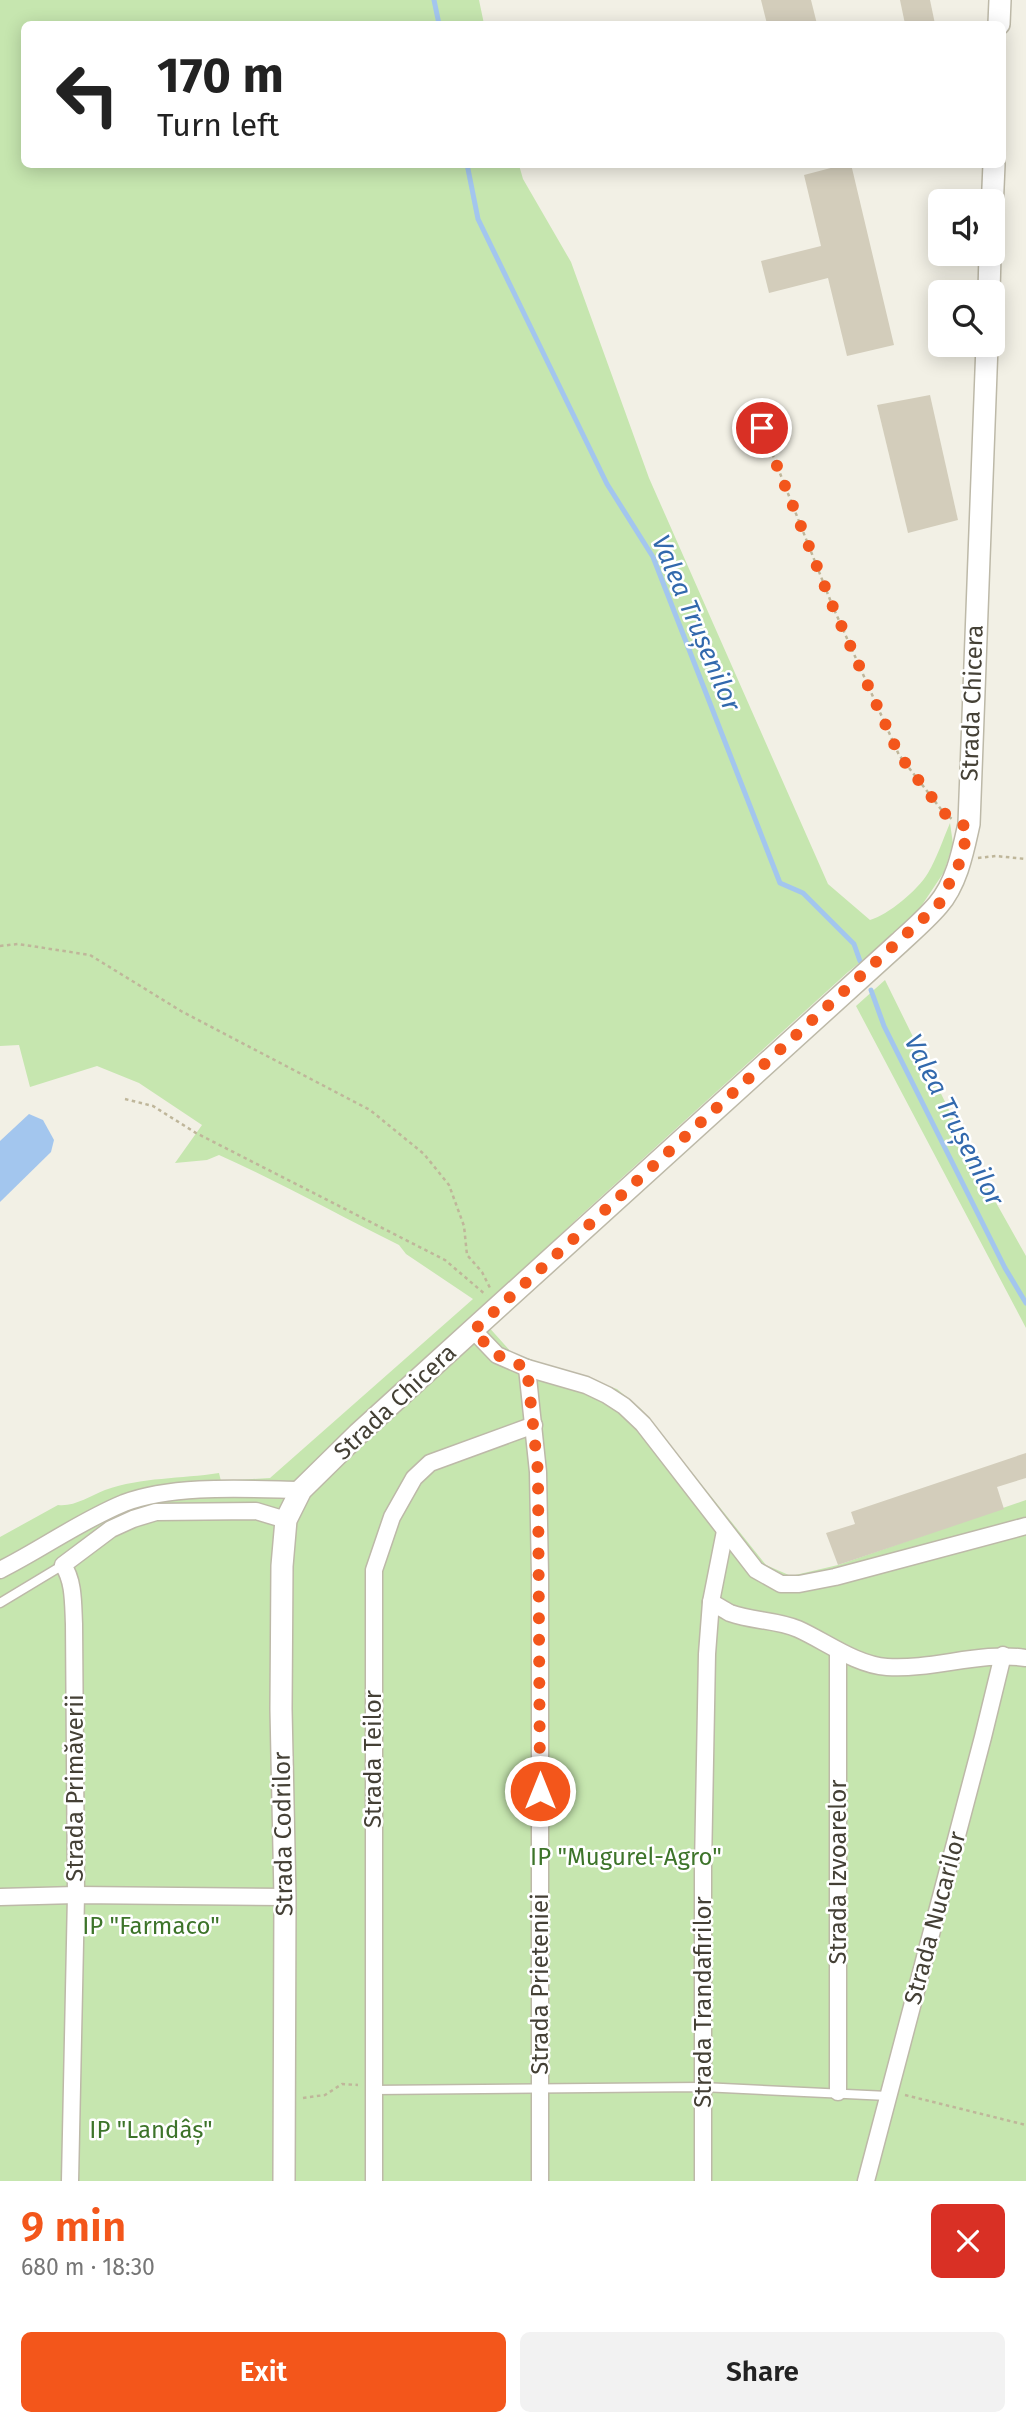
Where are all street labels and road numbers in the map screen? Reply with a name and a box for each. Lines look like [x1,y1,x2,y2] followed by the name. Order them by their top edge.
[955,624,989,782] street label: Strada Chicera
[328,1338,462,1466] street label: Strada Chicera
[359,1689,387,1828] street label: Strada Teilor
[61,1694,89,1882] street label: Strada Primăverii
[268,1751,298,1917] street label: Strada Codrilor
[824,1779,852,1964] street label: Strada Izvoarelor
[898,1828,972,2008] street label: Strada Nucarilor
[526,1893,554,2075] street label: Strada Prieteniei
[689,1895,717,2108] street label: Strada Trandafirilor

